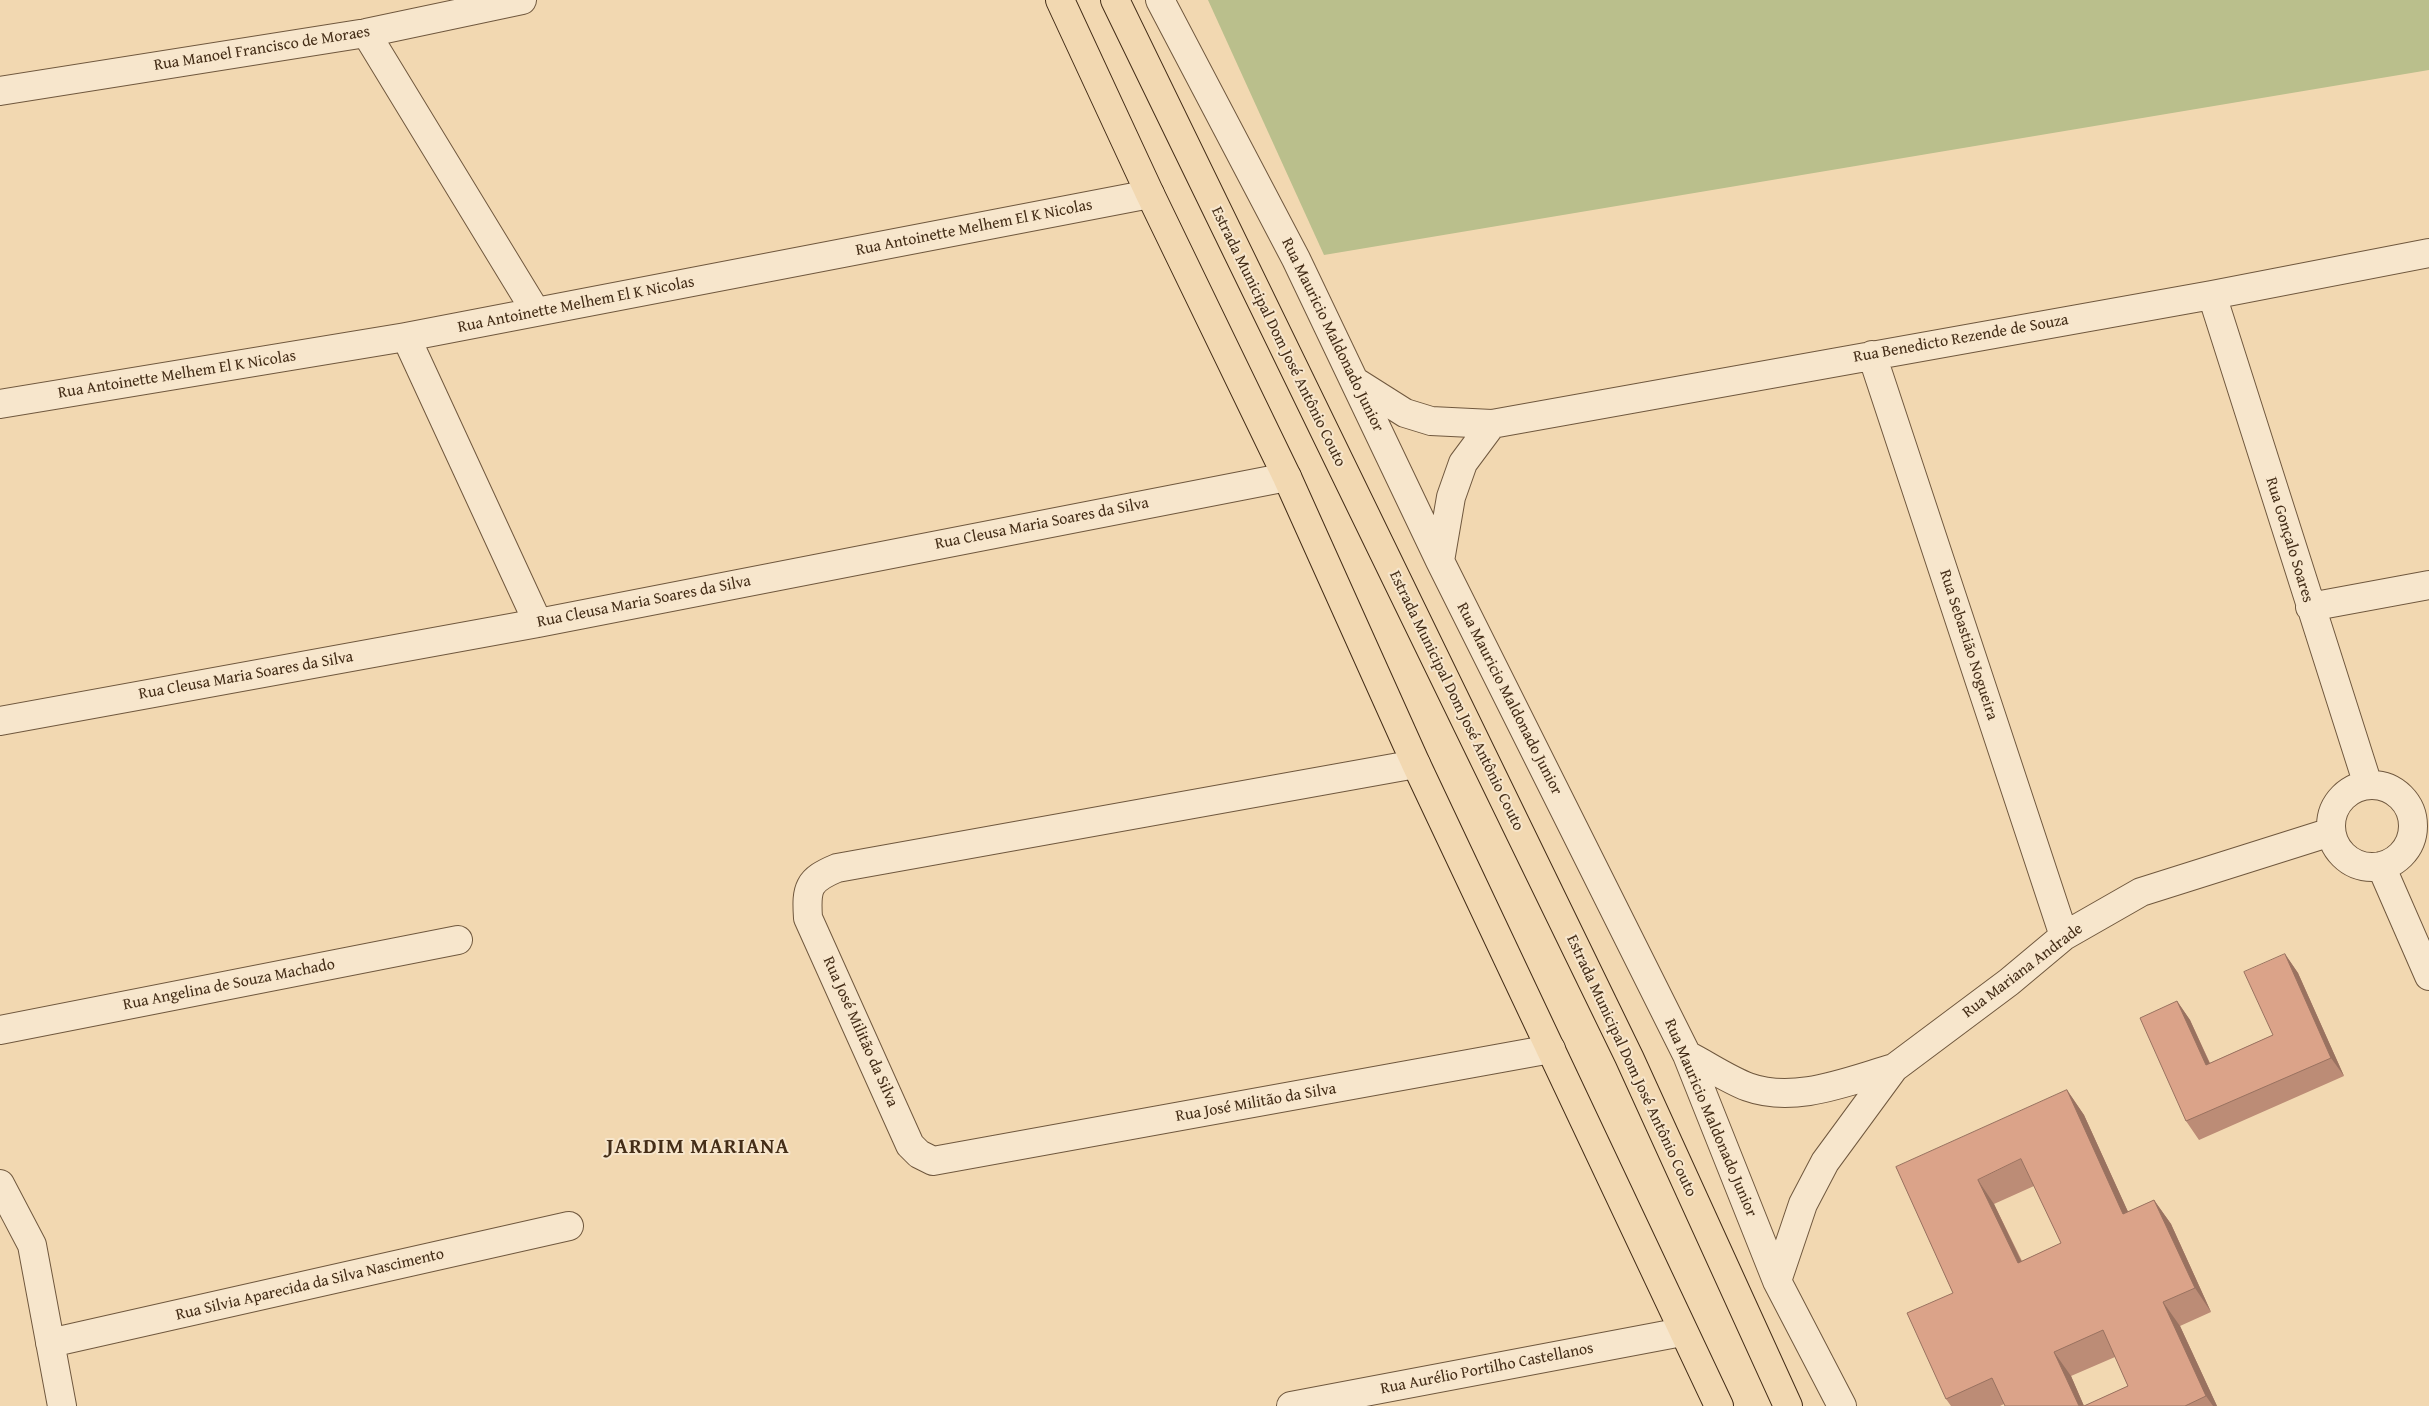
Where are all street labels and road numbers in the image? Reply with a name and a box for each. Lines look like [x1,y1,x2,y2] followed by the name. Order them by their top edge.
[153,22,371,76] street label: Rua Manoel Francisco de Moraes
[854,196,1094,260] street label: Rua Antoinette Melhem El K Nicolas
[1207,204,1349,470] street label: Estrada Municipal Dom José Antônio Couto
[1277,235,1387,435] street label: Rua Mauricio Maldonado Junior
[456,273,696,337] street label: Rua Antoinette Melhem El K Nicolas
[1852,311,2070,367] street label: Rua Benedicto Rezende de Souza
[57,347,297,403] street label: Rua Antoinette Melhem El K Nicolas
[2261,475,2317,605] street label: Rua Gonçalo Soares
[933,494,1151,554] street label: Rua Cleusa Maria Soares da Silva
[1935,567,2001,723] street label: Rua Sebastião Nogueira
[1385,568,1527,834] street label: Estrada Municipal Dom José Antônio Couto
[535,572,753,632] street label: Rua Cleusa Maria Soares da Silva
[1452,600,1566,798] street label: Rua Mauricio Maldonado Junior
[137,648,355,704] street label: Rua Cleusa Maria Soares da Silva
[1959,920,2087,1022] street label: Rua Mariana Andrade
[1562,932,1700,1200] street label: Estrada Municipal Dom José Antônio Couto
[818,954,902,1110] street label: Rua José Militão da Silva
[122,955,336,1015] street label: Rua Angelina de Souza Machado
[1660,1016,1760,1220] street label: Rua Mauricio Maldonado Junior
[1174,1079,1338,1127] street label: Rua José Militão da Silva
[174,1245,446,1325] street label: Rua Silvia Aparecida da Silva Nascimento
[1379,1339,1595,1399] street label: Rua Aurélio Portilho Castellanos

